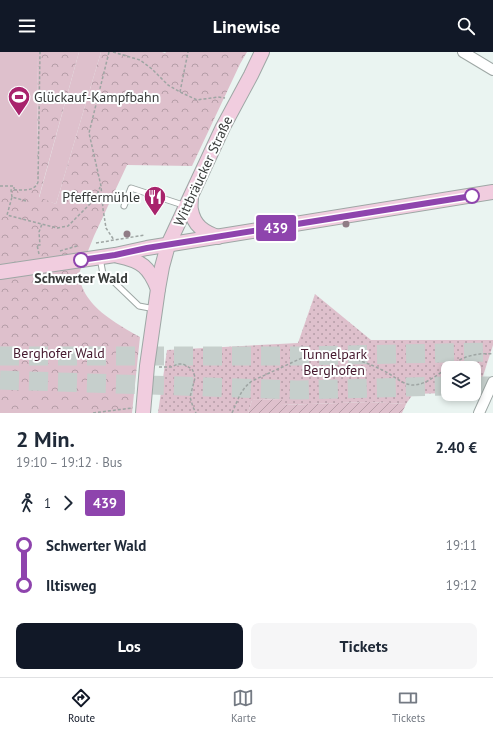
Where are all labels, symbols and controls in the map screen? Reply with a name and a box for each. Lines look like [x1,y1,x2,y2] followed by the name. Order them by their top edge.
[16,15,38,37] icon: menu
[213,15,280,38] text: Linewise
[455,15,477,37] icon: search
[6,84,32,117] sports icon: Glückauf-Kampfbahn
[34,88,159,106] place label: Glückauf-Kampfbahn
[170,113,236,229] street label: Wittbräucker Straße
[142,184,168,217] restaurant icon: Pfeffermühle
[62,188,140,206] place label: Pfeffermühle
[464,188,480,204] unlabelled marker
[253,215,299,241] line badge: 439
[264,219,288,237] text: 439
[73,252,89,268] marker: Schwerter Wald
[34,269,128,287] place label: Schwerter Wald
[13,344,105,362] park label: Berghofer Wald
[301,345,367,379] park label: Tunnelpark Berghofen
[441,361,481,401] map controls
[441,361,481,401] button: layers
[16,425,75,453] text: 2 Min.
[435,438,477,457] text: 2.40 €
[16,454,122,471] text: 19:10 – 19:12 · Bus
[16,492,38,514] icon: walk
[57,492,79,514] icon: forward
[93,494,117,512] text: 439
[44,495,51,512] text: 1
[46,536,146,555] text: Schwerter Wald
[446,537,477,554] text: 19:11
[46,576,97,595] text: Iltisweg
[446,577,477,594] text: 19:12
[16,623,243,669] button: Los
[251,623,477,669] button: Tickets
[68,687,95,725] tab: Route
[231,687,256,725] tab: Karte
[392,687,425,725] tab: Tickets

